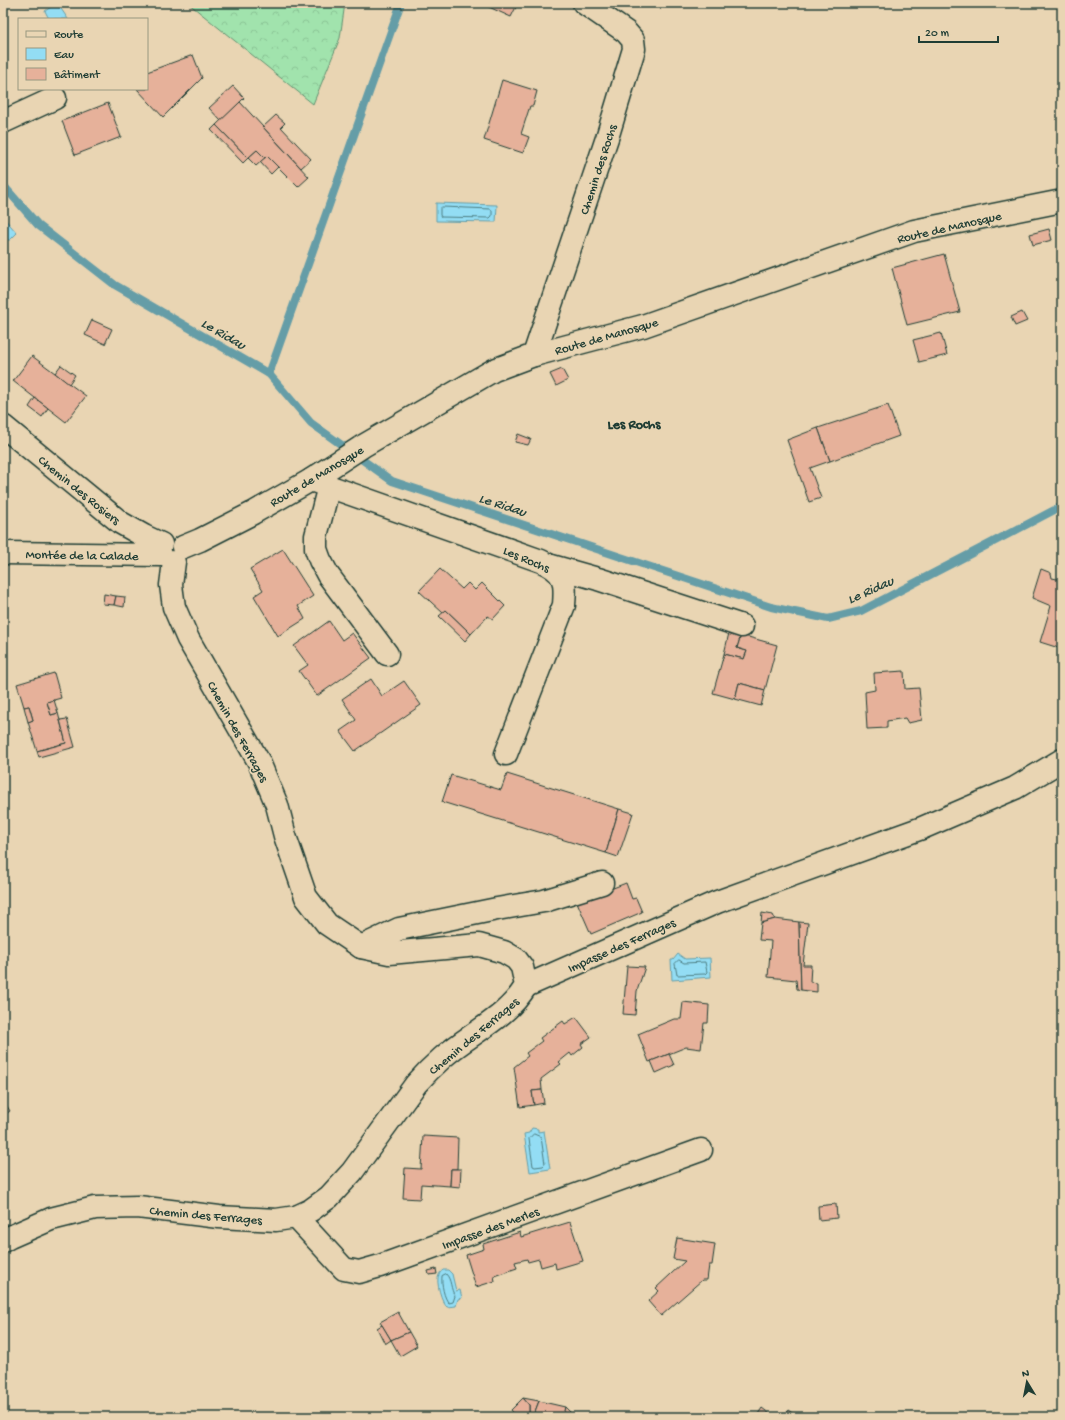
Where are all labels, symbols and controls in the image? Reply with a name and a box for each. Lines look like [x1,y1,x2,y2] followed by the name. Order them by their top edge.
[18,18,148,90] legend
[919,18,998,44] scale bar
[925,27,950,41] text: 20 m
[54,29,84,43] text: Route
[54,49,74,63] text: Eau
[53,69,101,83] text: Bâtiment
[578,122,621,217] street label: Chemin des Rochs
[896,209,1004,248] street label: Route de Manosque
[553,315,660,359] street label: Route de Manosque
[197,316,249,355] water label: Le Ridau
[608,417,661,434] district label: Les Rochs
[268,443,367,511] street label: Route de Manosque
[34,453,124,529] street label: Chemin des Rosiers
[476,491,529,522] water label: Le Ridau
[500,544,553,577] street label: Les Rochs
[25,548,139,565] street label: Montée de la Calade
[845,573,898,609] water label: Le Ridau
[203,679,271,786] street label: Chemin des Ferrages
[566,915,679,977] street label: Impasse des Ferrages
[427,994,524,1079] street label: Chemin des Ferrages
[149,1204,264,1229] street label: Chemin des Ferrages
[440,1204,543,1254] street label: Impasse des Merles
[1007,1362,1047,1402] north arrow
[1021,1368,1030,1381] text: N

